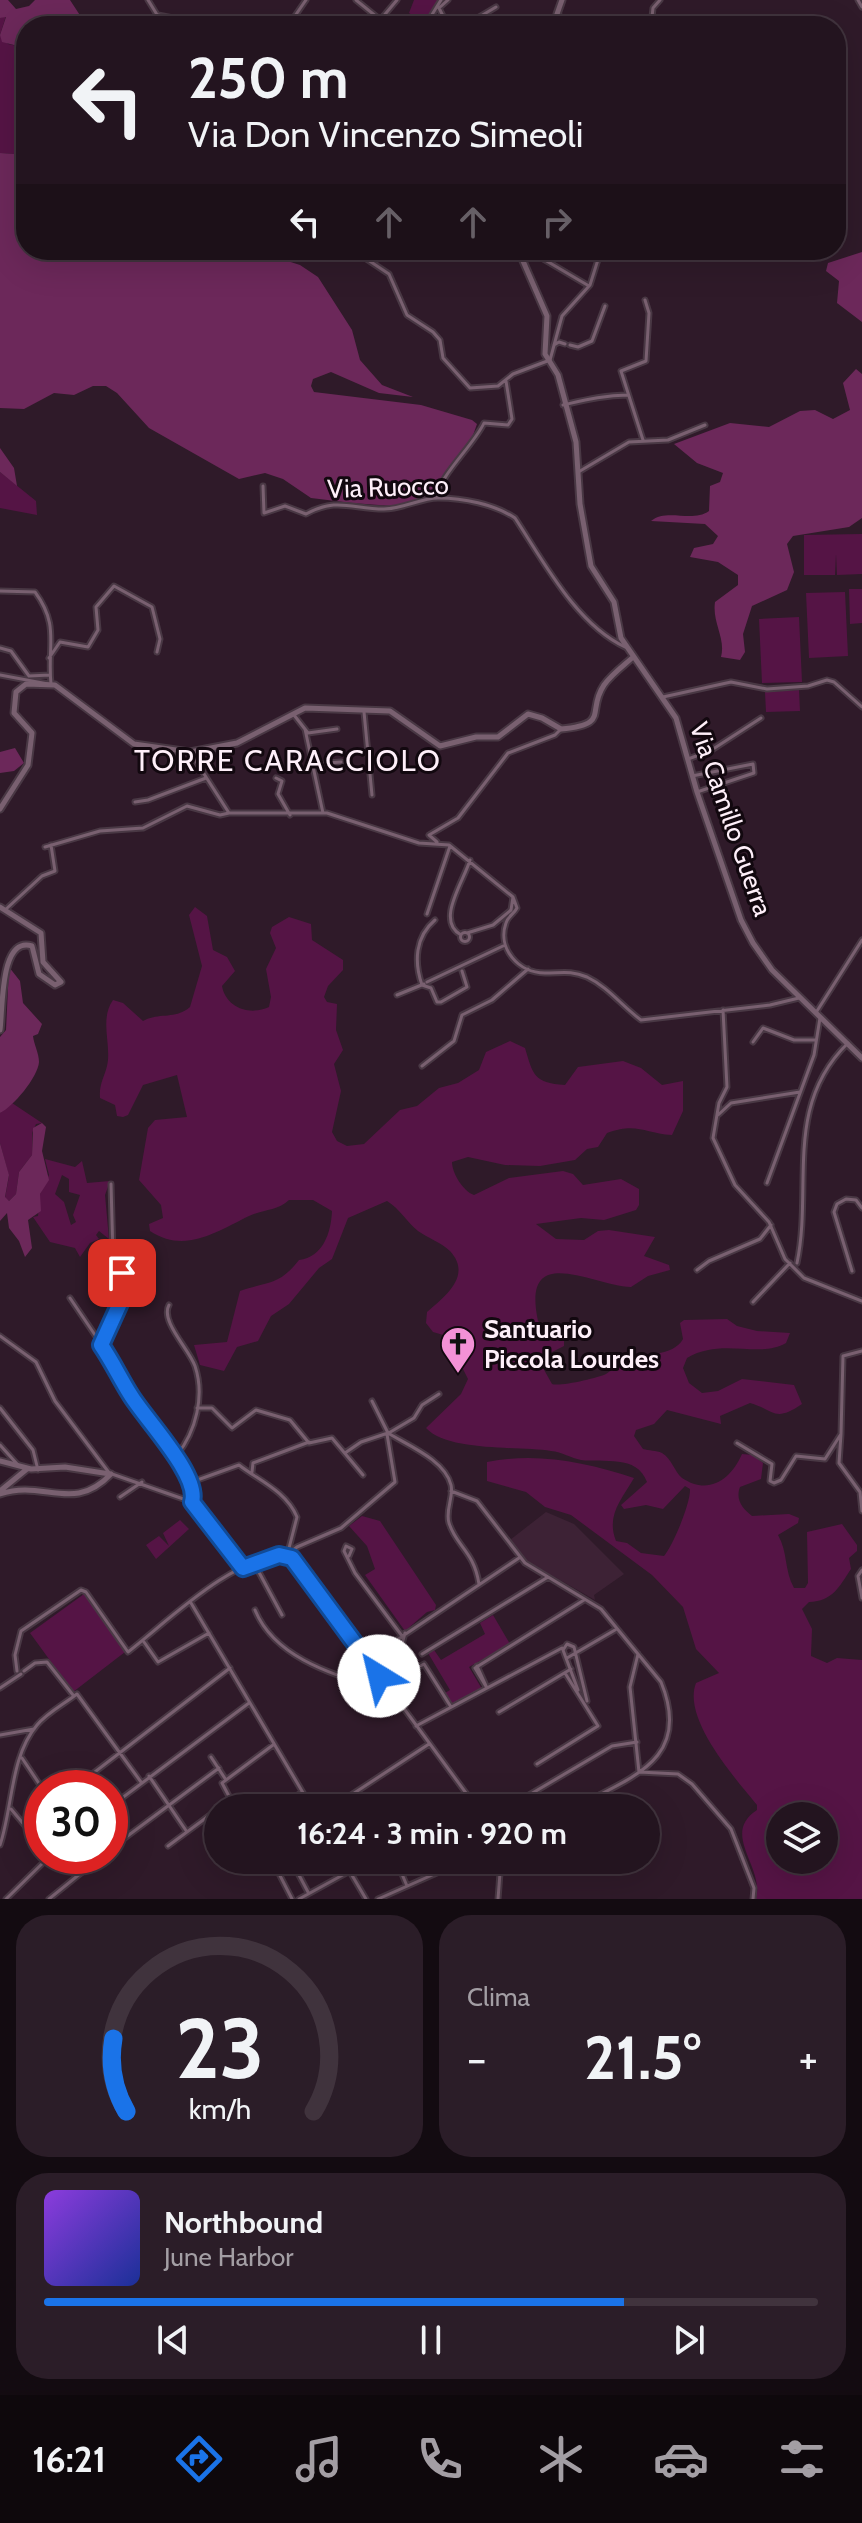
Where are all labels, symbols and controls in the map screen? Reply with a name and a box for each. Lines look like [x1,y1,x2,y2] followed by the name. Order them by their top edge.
[188,44,349,112] text: 250 m
[56,48,160,152] icon: left
[188,112,583,156] text: Via Don Vincenzo Simeoli
[283,200,327,244] icon: left
[367,200,411,244] icon: ahead
[451,200,495,244] icon: ahead
[535,200,579,244] icon: right
[327,469,449,505] street label: Via Ruocco
[683,718,779,921] street label: Via Camillo Guerra
[134,742,442,779] district label: TORRE CARACCIOLO
[88,1239,156,1307] pin
[100,1251,144,1295] icon: arrive
[484,1313,659,1375] place label: Santuario Piccola Lourdes
[439,1325,477,1375] church icon: Santuario Piccola Lourdes
[337,1634,421,1718] position arrow
[24,1770,128,1874] speed limit sign: 30
[766,1802,838,1874] map controls
[766,1802,838,1874] button: layers
[297,1815,567,1852] text: 16:24 · 3 min · 920 m
[467,1981,530,2013] text: Clima
[175,1998,264,2099] text: 23
[584,2021,701,2094] text: 21.5°
[467,2032,486,2085] text: −
[799,2032,818,2085] text: +
[188,2091,251,2126] text: km/h
[164,2204,323,2241] text: Northbound
[164,2241,293,2273] text: June Harbor
[151,2318,195,2362] icon: previous
[409,2318,453,2362] icon: pause
[667,2318,711,2362] icon: next
[171,2431,227,2487] icon: directions
[291,2431,347,2487] icon: music
[412,2431,468,2487] icon: phone
[533,2431,589,2487] icon: climate
[653,2431,709,2487] icon: car
[774,2431,830,2487] icon: filters
[32,2437,106,2481] text: 16:21

